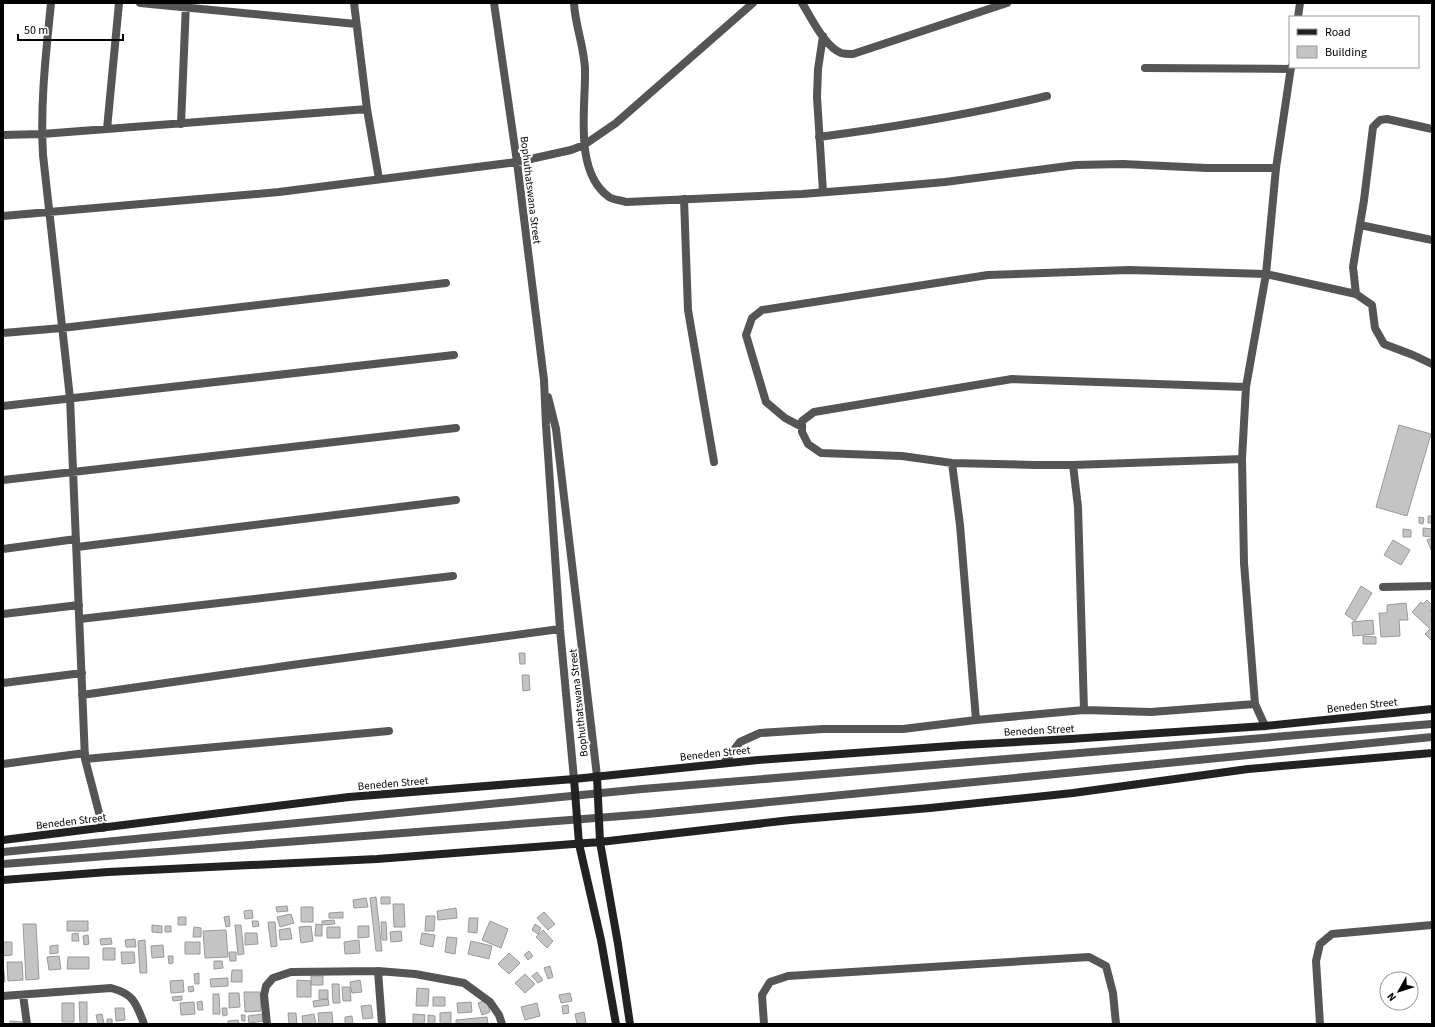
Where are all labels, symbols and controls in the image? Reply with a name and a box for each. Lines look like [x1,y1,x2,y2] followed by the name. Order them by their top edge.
[18,16,123,42] scale bar
[1289,16,1419,68] legend
[24,22,48,39] text: 50 m
[1325,24,1351,41] text: Road
[1325,44,1367,61] text: Building
[516,135,545,245] street label: Bophuthatswana Street
[565,648,592,758] street label: Bophuthatswana Street
[1326,694,1398,717] street label: Beneden Street
[1003,721,1075,740] street label: Beneden Street
[679,742,751,765] street label: Beneden Street
[357,773,429,794] street label: Beneden Street
[35,810,107,833] street label: Beneden Street
[1379,971,1419,1011] north arrow
[1383,989,1400,1005] text: N

